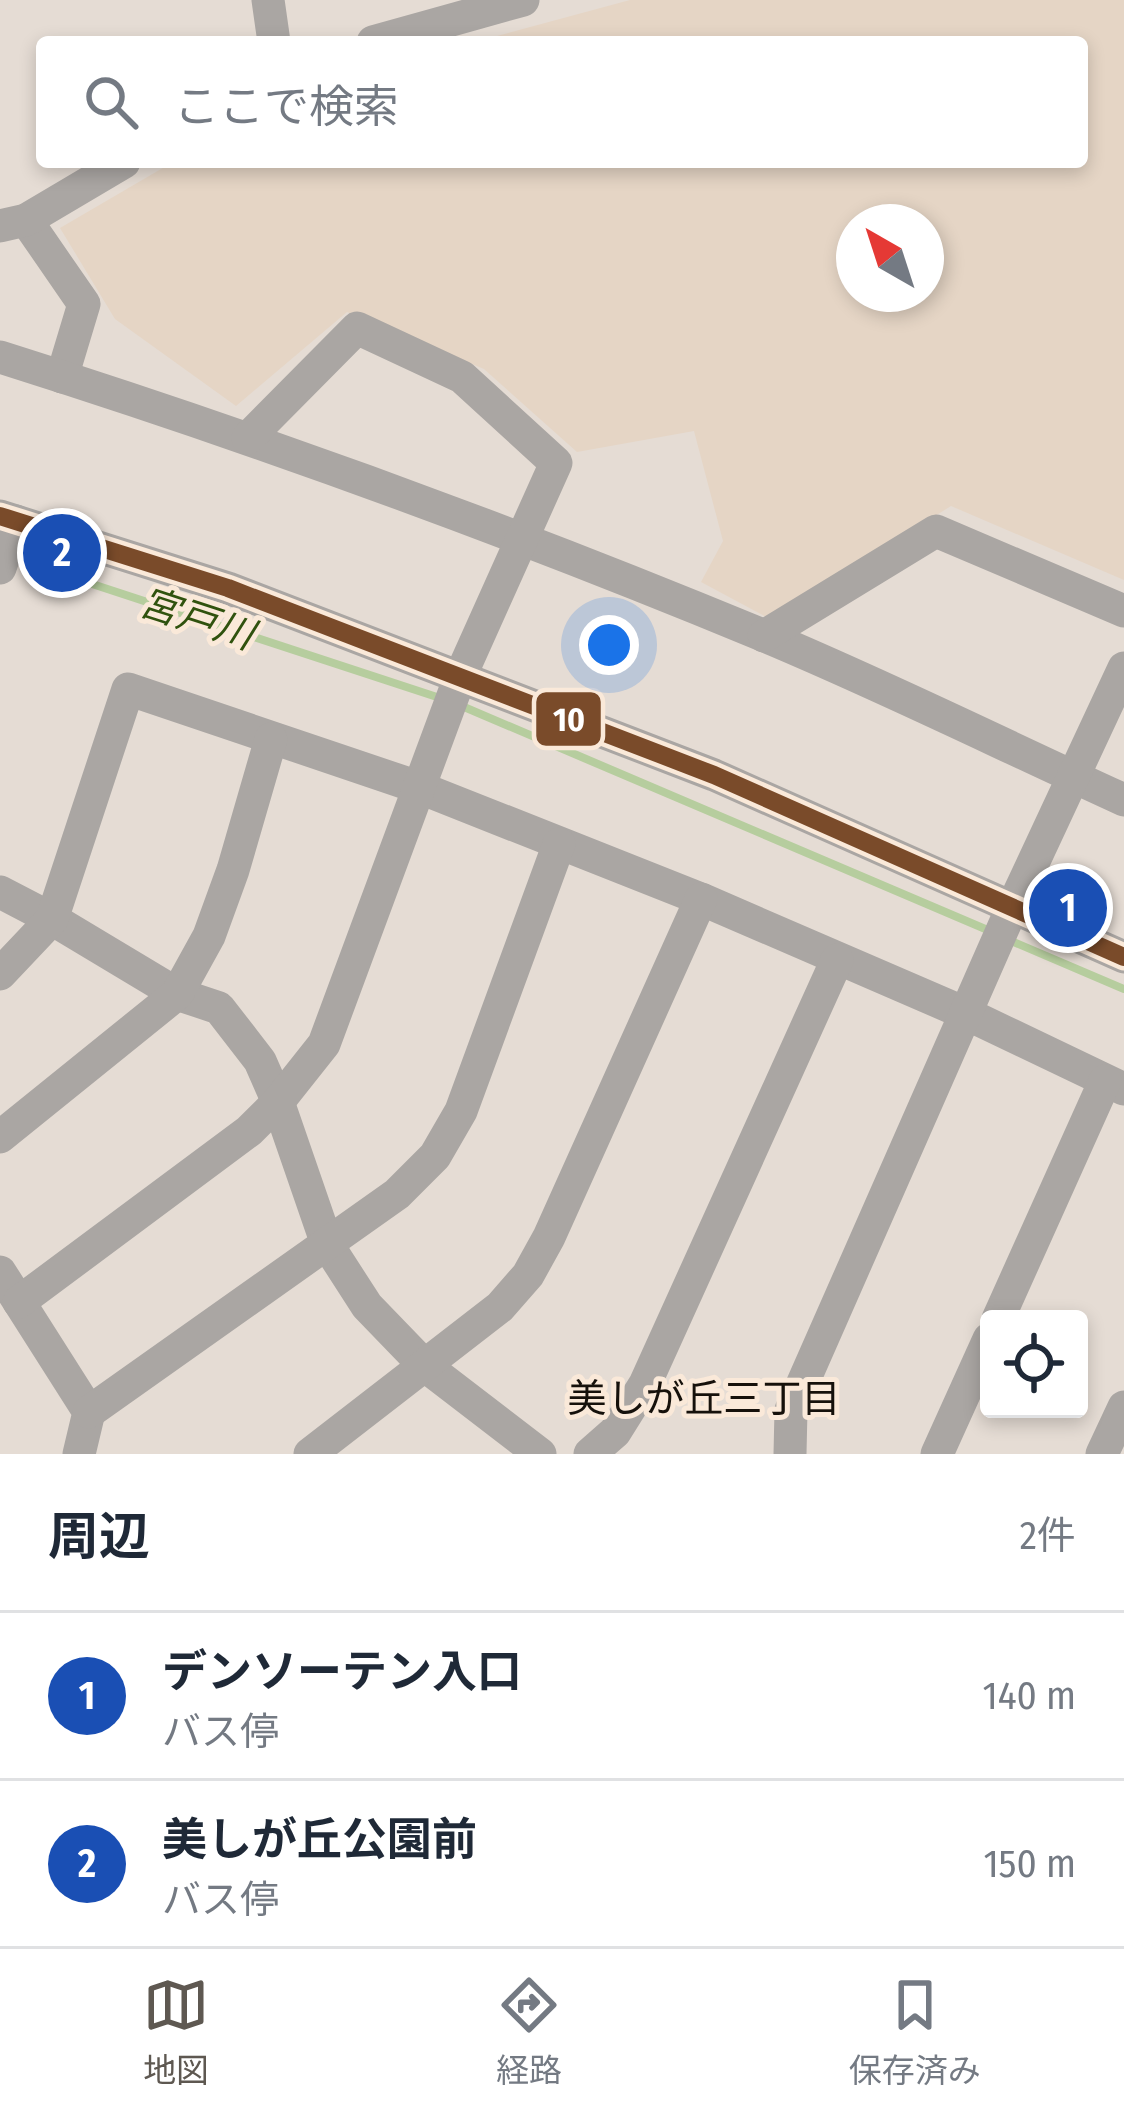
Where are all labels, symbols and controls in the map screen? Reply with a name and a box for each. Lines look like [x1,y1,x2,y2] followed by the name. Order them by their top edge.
[36,36,1088,168] search box
[78,69,144,135] icon: search
[174,80,399,134] text: ここで検索
[836,204,944,312] north arrow
[23,508,101,598] pin: 2
[134,579,263,660] water label: 宮戸川
[579,615,639,675] your location
[534,690,603,748] line badge: 10
[553,700,585,740] text: 10
[1029,863,1107,953] pin: 1
[980,1310,1088,1418] map controls
[980,1310,1088,1418] button: locate
[567,1376,841,1422] district label: 美しが丘三丁目
[48,1506,150,1568] text: 周辺
[1020,1513,1076,1559] text: 2件
[162,1645,522,1699] text: デンソーテン入口
[79,1673,95,1719] text: 1
[982,1673,1076,1719] text: 140 m
[162,1709,279,1755] text: バス停
[162,1813,477,1867] text: 美しが丘公園前
[78,1841,96,1887] text: 2
[983,1841,1076,1887] text: 150 m
[162,1877,279,1923] text: バス停
[143,1972,209,2092] tab: 地図
[496,1972,562,2092] tab: 経路
[849,1972,981,2092] tab: 保存済み

